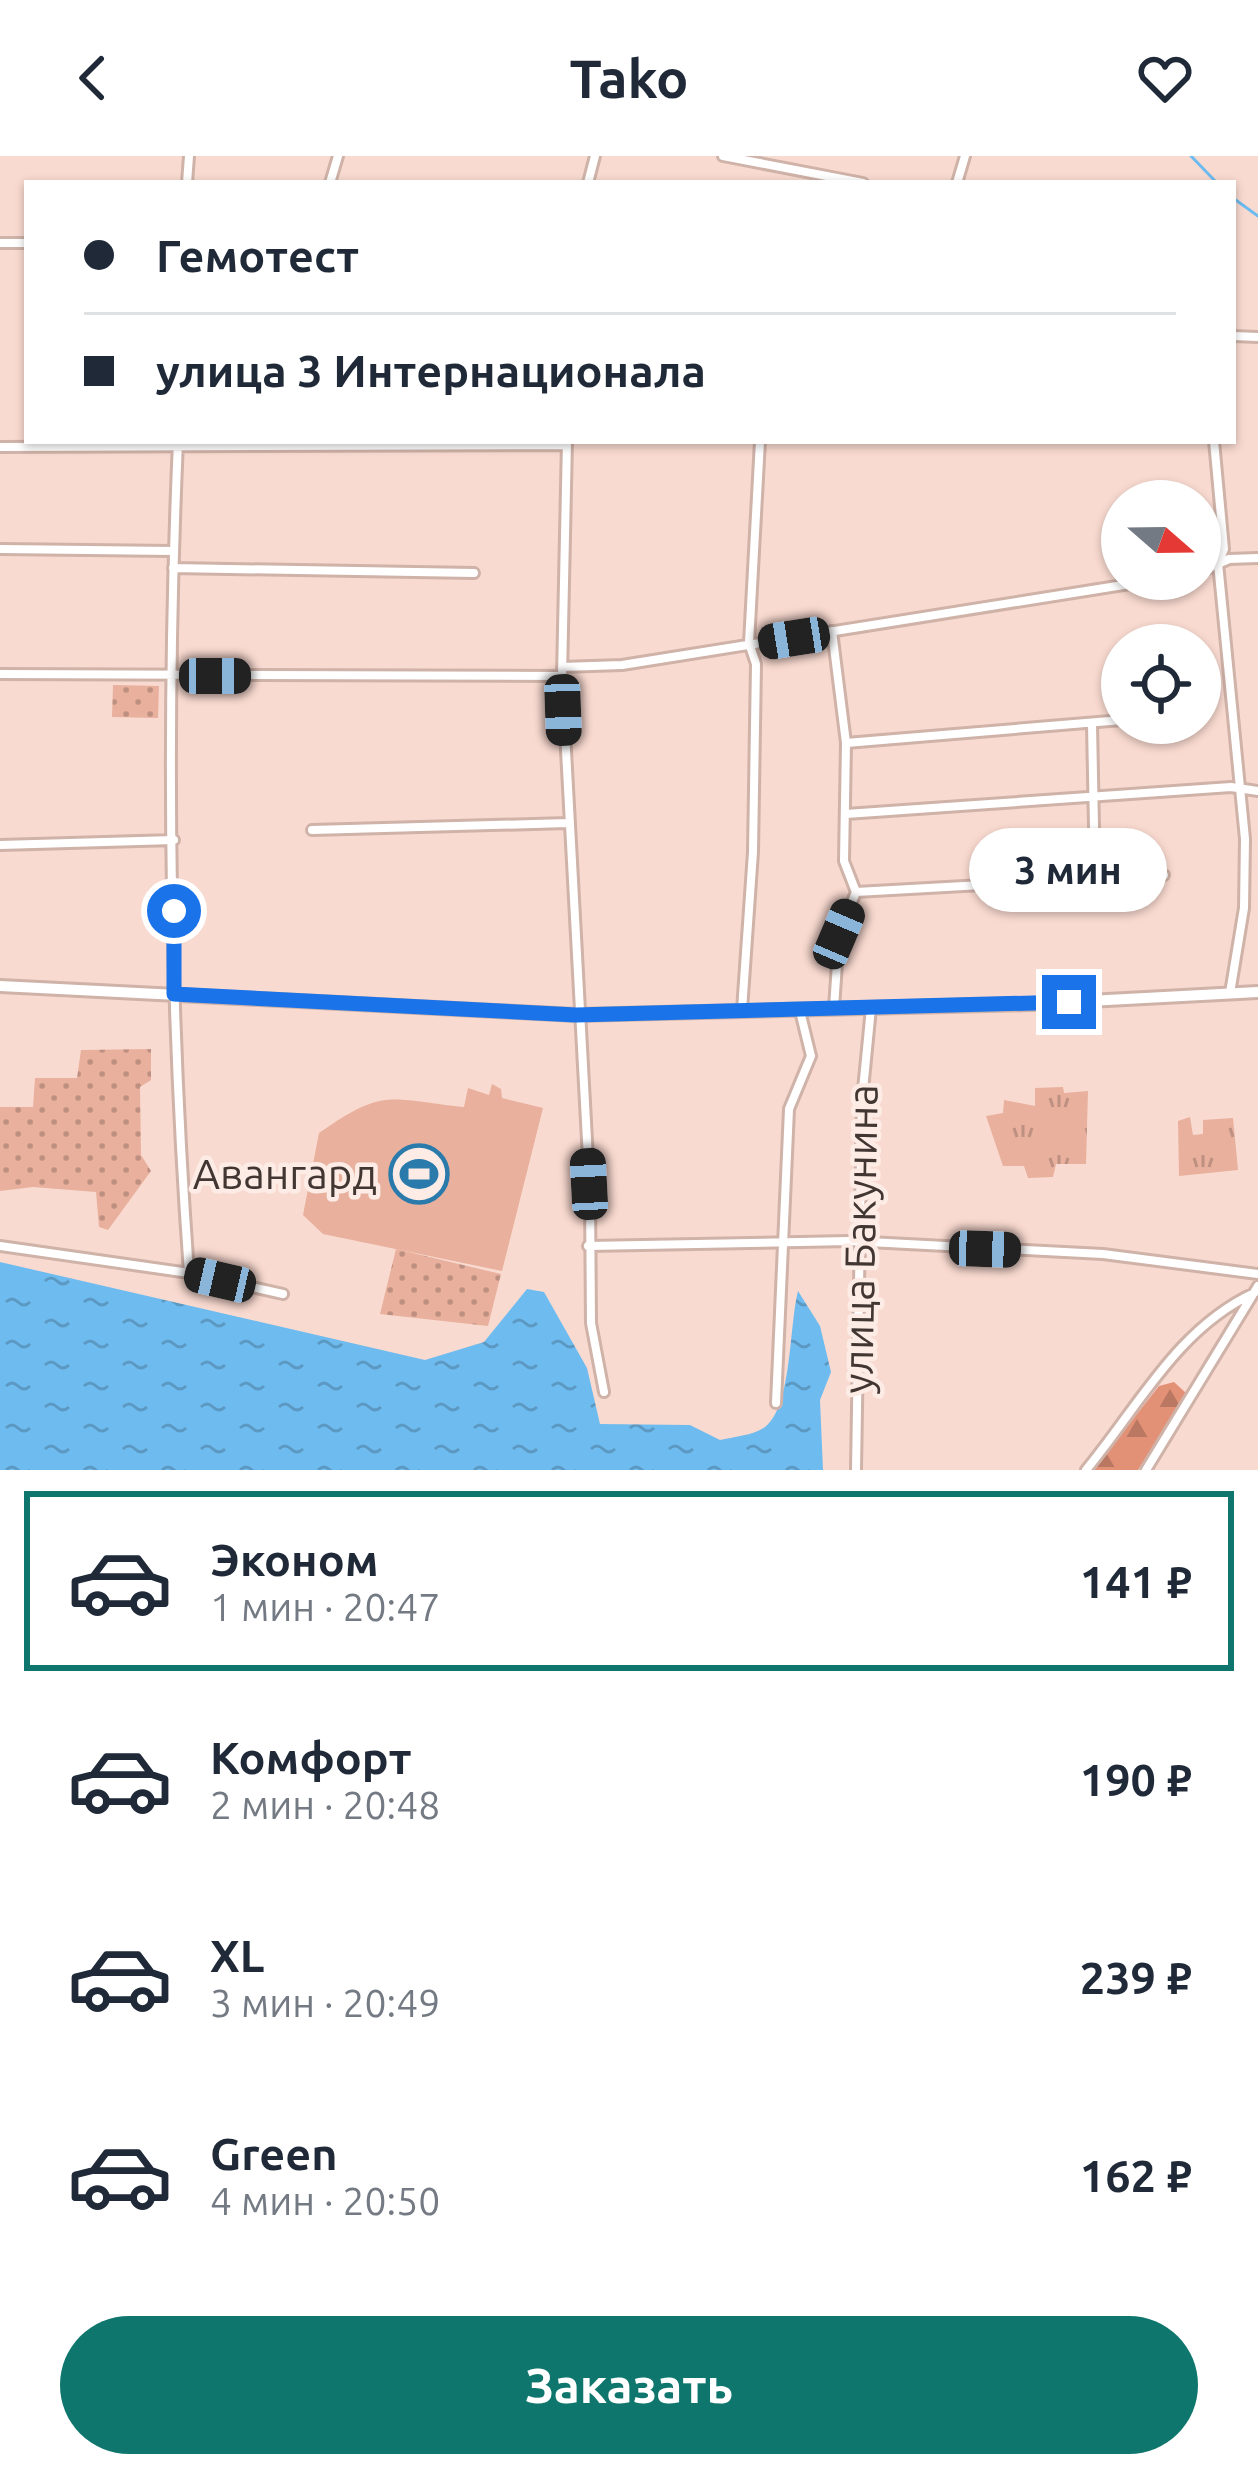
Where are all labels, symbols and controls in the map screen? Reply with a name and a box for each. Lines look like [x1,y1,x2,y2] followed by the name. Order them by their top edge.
[60,45,126,111] icon: back
[1132,45,1198,111] icon: heart
[569,48,689,108] text: Tako
[156,230,359,281] text: Гемотест
[156,345,706,396] text: улица 3 Интернационала
[1101,480,1221,600] north arrow
[1101,480,1221,744] map controls
[756,615,832,661] car
[1101,624,1221,744] button: locate
[179,658,251,694] car
[544,673,582,747] car
[970,828,1168,912] callout: 3 мин
[1014,848,1122,891] text: 3 мин
[147,884,201,938] route start
[808,894,870,974] car
[1042,975,1096,1029] route end
[833,1084,886,1394] street label: улица Бакунина
[388,1143,450,1205] sports icon: Авангард
[569,1147,609,1221] car
[193,1150,377,1197] place label: Авангард
[948,1230,1022,1268] car
[181,1254,259,1306] car
[66,1527,174,1635] icon: car
[210,1534,379,1585] text: Эконом
[1080,1556,1192,1607] text: 141 ₽
[210,1585,440,1628] text: 1 мин · 20:47
[66,1725,174,1833] icon: car
[210,1732,412,1783] text: Комфорт
[1080,1754,1192,1805] text: 190 ₽
[210,1783,440,1826] text: 2 мин · 20:48
[66,1923,174,2031] icon: car
[210,1930,264,1981] text: XL
[1080,1952,1192,2003] text: 239 ₽
[210,1981,440,2024] text: 3 мин · 20:49
[66,2121,174,2229] icon: car
[210,2128,337,2179] text: Green
[1080,2150,1192,2201] text: 162 ₽
[210,2179,440,2222] text: 4 мин · 20:50
[60,2316,1198,2454] button: Заказать

